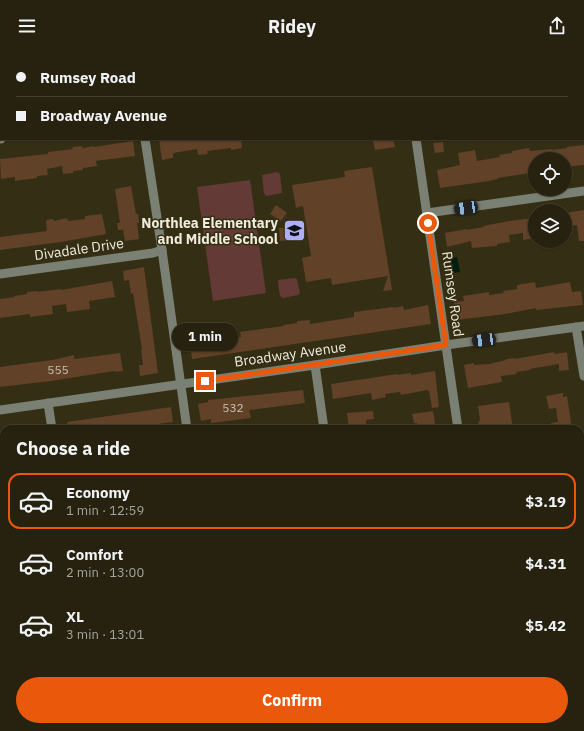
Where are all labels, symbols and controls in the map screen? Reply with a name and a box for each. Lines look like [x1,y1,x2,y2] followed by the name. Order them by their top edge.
[16,15,38,37] icon: menu
[268,15,316,38] text: Ridey
[546,15,568,37] icon: share
[40,68,136,87] text: Rumsey Road
[40,106,167,125] text: Broadway Avenue
[528,152,572,248] map controls
[528,152,572,196] button: locate
[453,200,479,216] car
[528,204,572,248] button: layers
[141,214,279,248] place label: Northlea Elementary and Middle School
[419,214,437,232] route start
[281,218,307,244] school or university icon: Northlea Elementary and Middle School
[33,234,125,264] street label: Divadale Drive
[438,250,468,338] street label: Rumsey Road
[172,323,238,351] callout: 1 min
[188,328,222,345] text: 1 min
[471,333,497,347] car
[233,337,347,371] street label: Broadway Avenue
[47,362,69,377] house number: 555
[196,372,214,390] route end
[222,400,244,415] house number: 532
[16,437,130,460] text: Choose a ride
[18,483,54,519] icon: car
[66,483,130,502] text: Economy
[525,492,566,511] text: $3.19
[66,502,144,519] text: 1 min · 12:59
[18,545,54,581] icon: car
[66,545,123,564] text: Comfort
[525,554,566,573] text: $4.31
[66,564,144,581] text: 2 min · 13:00
[18,607,54,643] icon: car
[66,607,84,626] text: XL
[525,616,566,635] text: $5.42
[66,626,144,643] text: 3 min · 13:01
[16,677,568,723] button: Confirm

